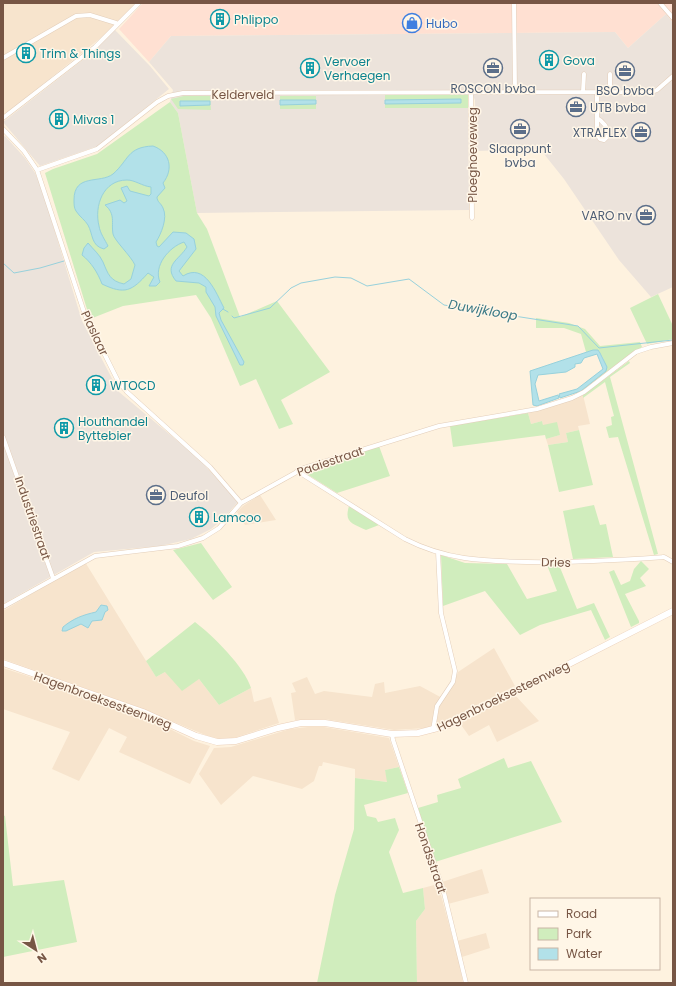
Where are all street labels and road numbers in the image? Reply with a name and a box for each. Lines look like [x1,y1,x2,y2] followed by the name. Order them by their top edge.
[212,86,274,103] street label: Kelderveld
[464,107,481,203] street label: Ploeghoeveweg
[77,308,113,359] street label: Plaslaar
[294,442,366,480] street label: Paaiestraat
[11,474,55,562] street label: Industriestraat
[541,553,571,571] street label: Dries
[434,656,572,736] street label: Hagenbroeksesteenweg
[32,667,174,733] street label: Hagenbroeksesteenweg
[411,820,451,896] street label: Hondsstraat

